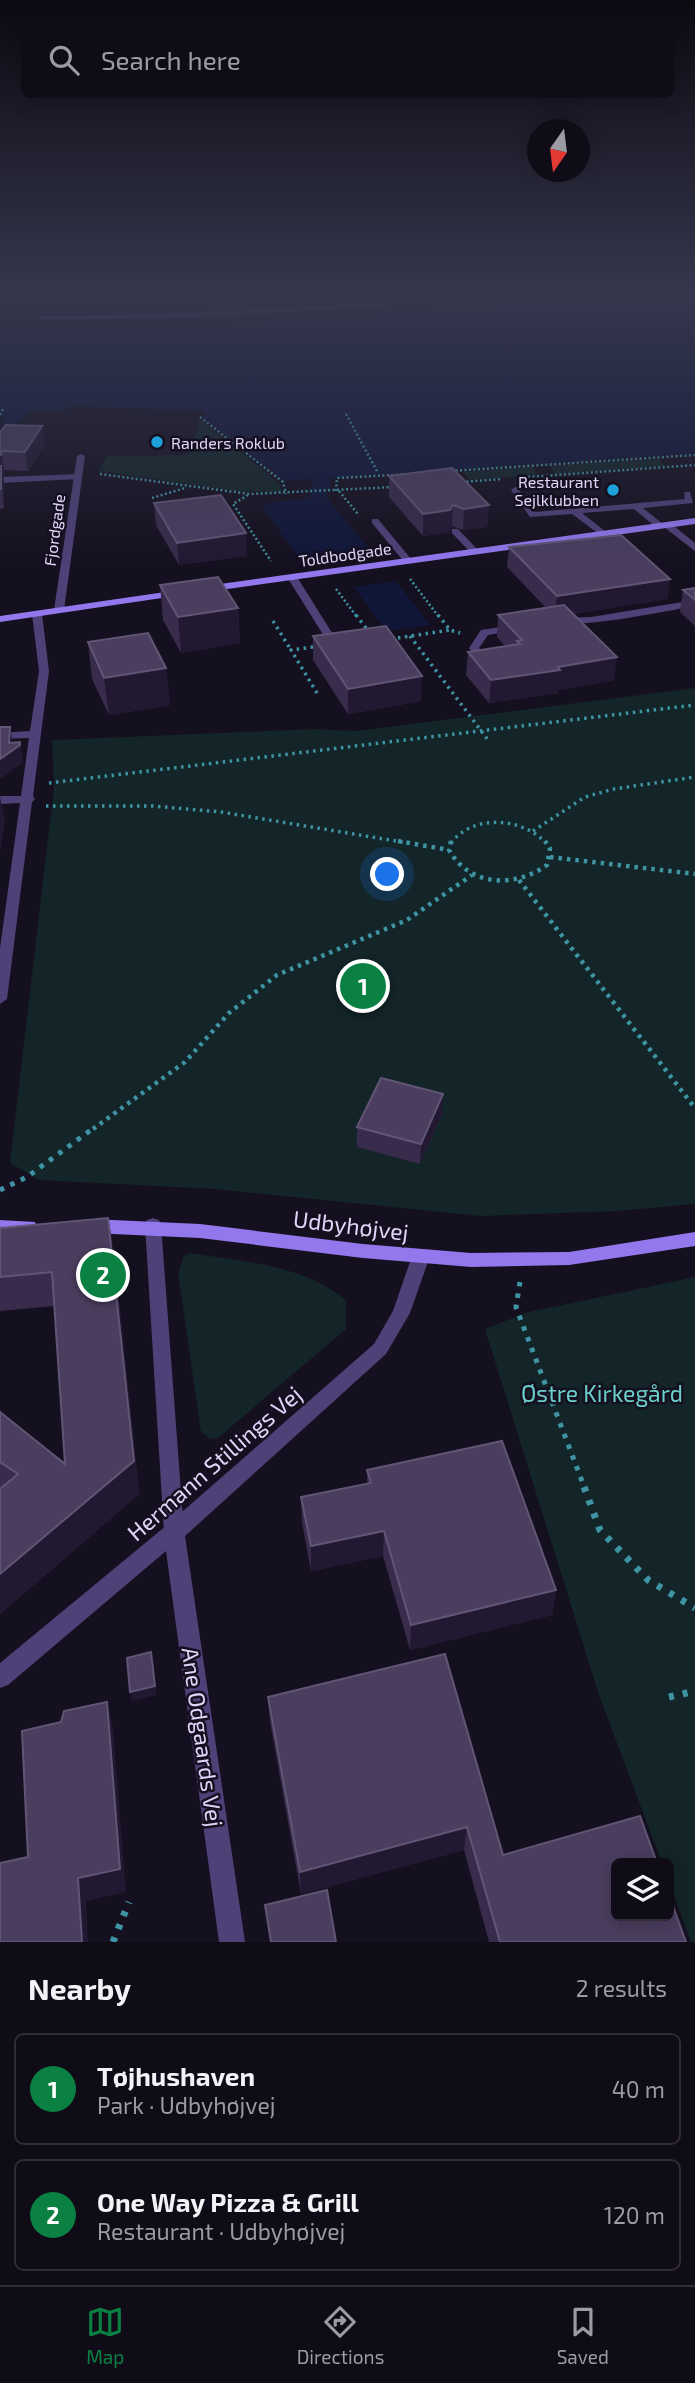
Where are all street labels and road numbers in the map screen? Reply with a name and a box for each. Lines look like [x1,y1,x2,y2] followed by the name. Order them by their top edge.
[40,493,69,567] street label: Fjordgade
[297,538,393,570] street label: Toldbodgade
[292,1204,410,1246] street label: Udbyhøjvej
[121,1380,307,1546] street label: Hermann Stillings Vej
[177,1645,229,1829] street label: Ane Odgaards Vej

